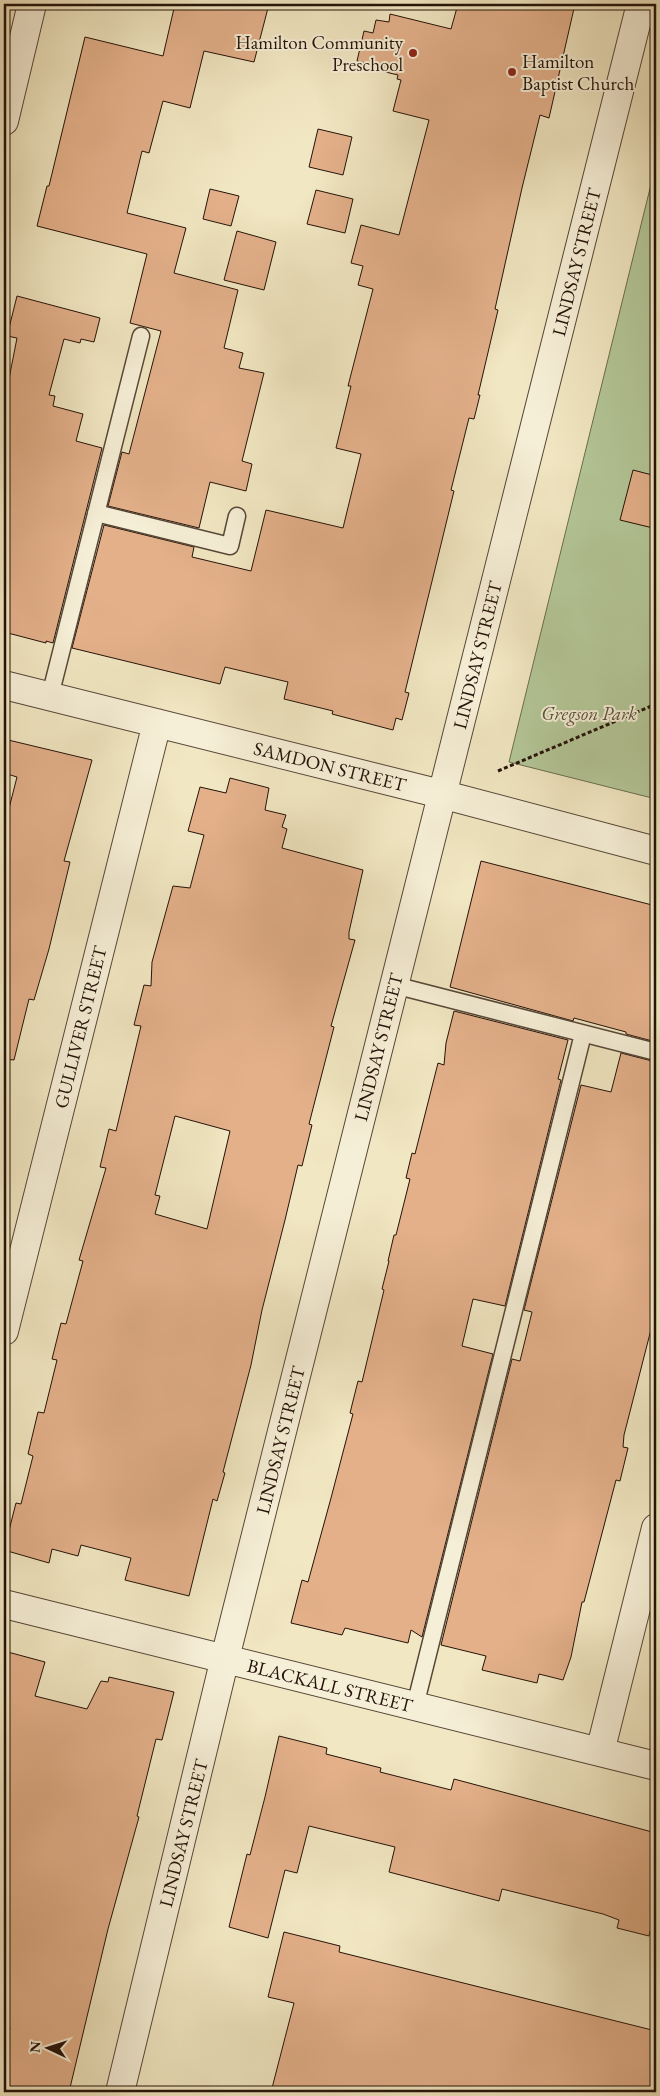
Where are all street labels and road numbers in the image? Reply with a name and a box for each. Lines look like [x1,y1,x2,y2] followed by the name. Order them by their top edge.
[546,185,607,339] street label: LINDSAY STREET
[447,578,508,732] street label: LINDSAY STREET
[251,735,409,798] street label: SAMDON STREET
[48,943,113,1111] street label: GULLIVER STREET
[348,970,409,1124] street label: LINDSAY STREET
[250,1363,311,1517] street label: LINDSAY STREET
[245,1653,415,1718] street label: BLACKALL STREET
[153,1756,214,1910] street label: LINDSAY STREET

